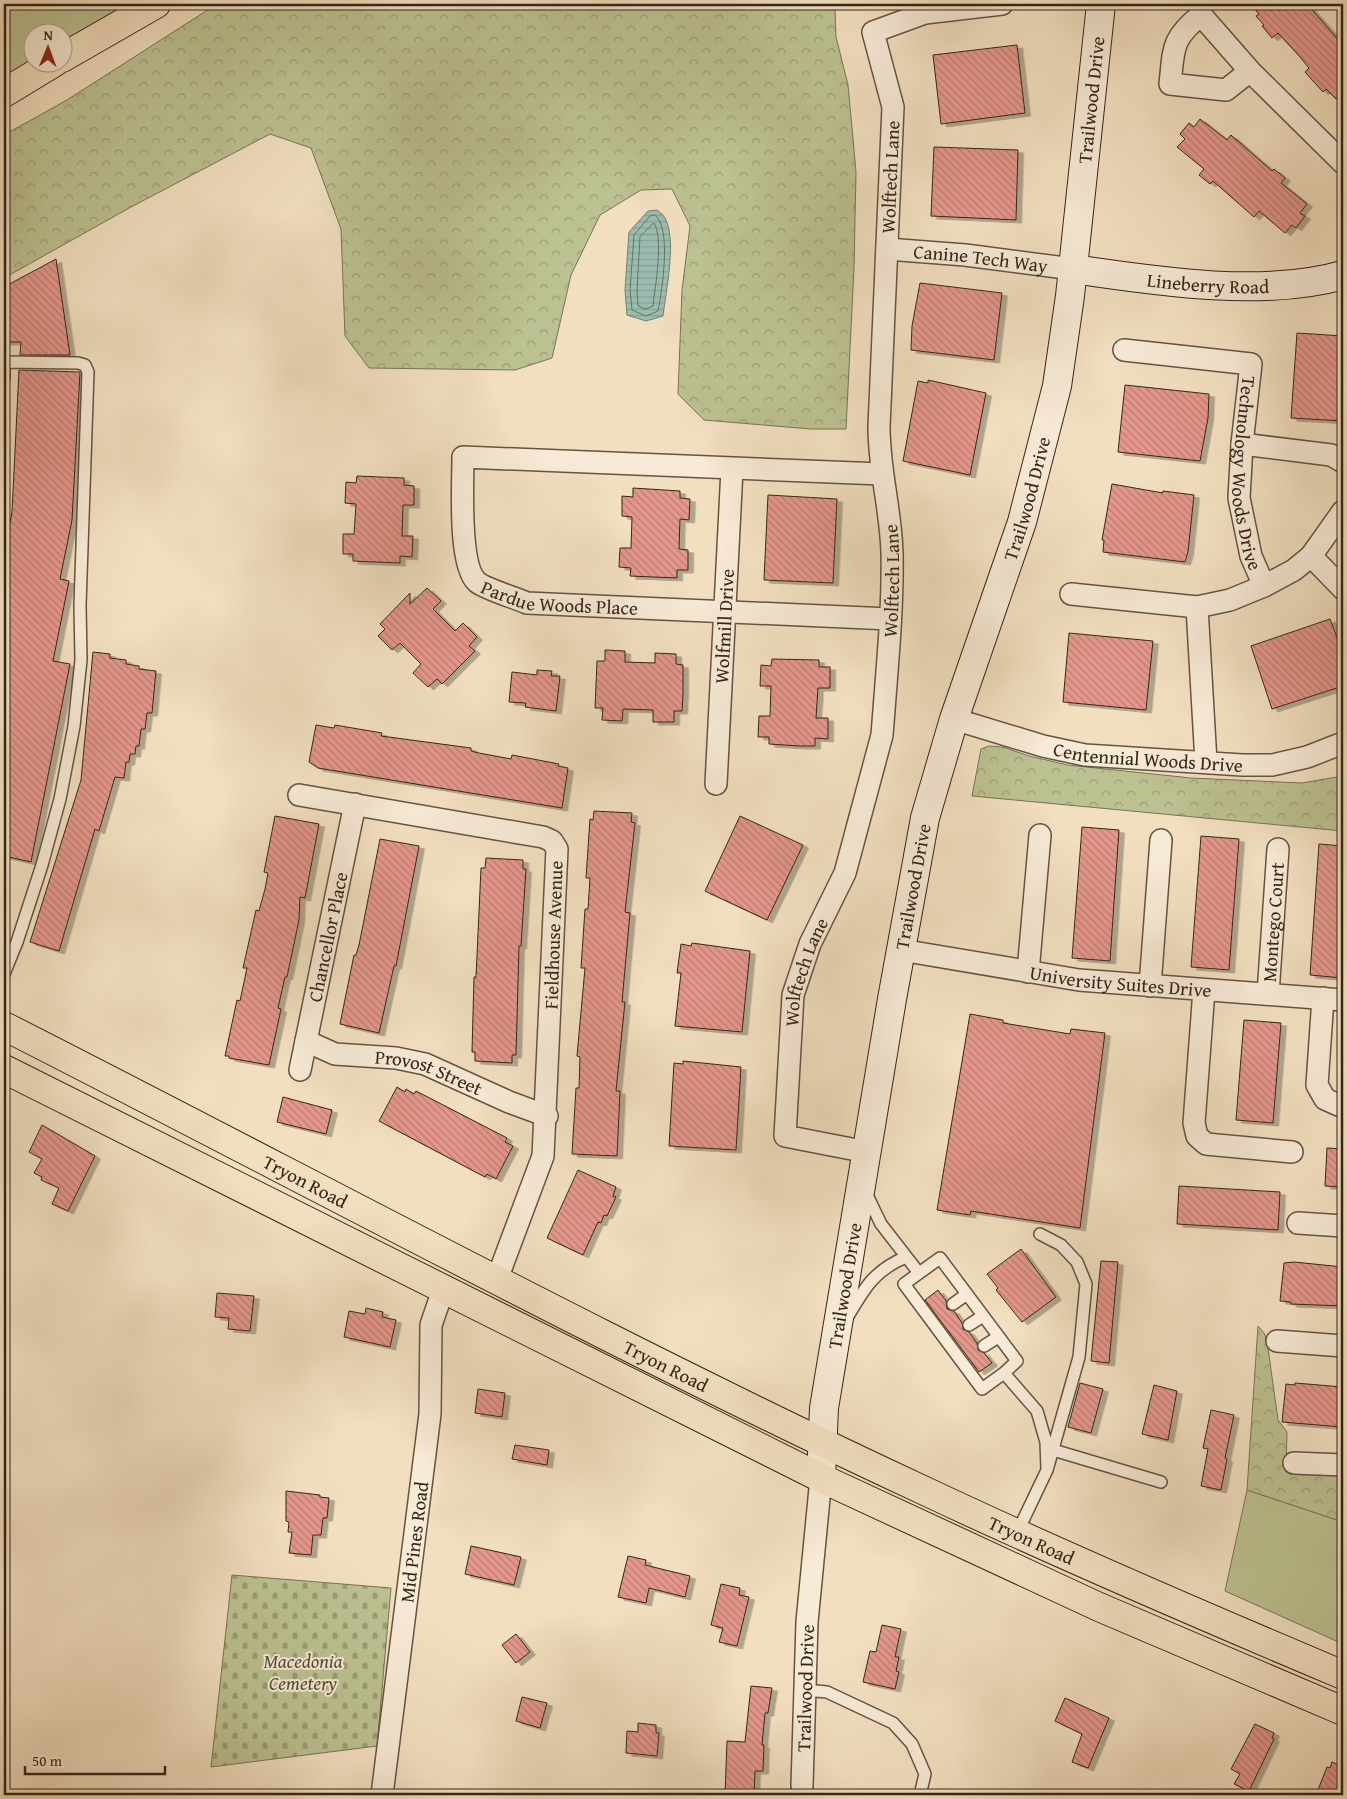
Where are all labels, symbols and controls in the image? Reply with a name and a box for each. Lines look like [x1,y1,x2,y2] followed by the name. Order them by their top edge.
[22,22,72,72] north arrow
[43,25,54,45] text: N
[1070,35,1112,165] street label: Trailwood Drive
[873,120,906,234] street label: Wolftech Lane
[912,237,1050,280] street label: Canine Tech Way
[1145,265,1270,300] street label: Lineberry Road
[1225,375,1270,575] street label: Technology Woods Drive
[996,434,1057,564] street label: Trailwood Drive
[876,523,906,638] street label: Wolftech Lane
[707,568,741,684] street label: Wolfmill Drive
[477,573,639,622] street label: Pardue Woods Place
[1051,735,1244,779] street label: Centennial Woods Drive
[887,821,938,952] street label: Trailwood Drive
[536,860,570,1010] street label: Fieldhouse Avenue
[1255,861,1291,983] street label: Montego Court
[300,869,355,1004] street label: Chancellor Place
[777,913,835,1027] street label: Wolftech Lane
[1028,958,1213,1004] street label: University Suites Drive
[374,1043,487,1102] street label: Provost Street
[258,1148,353,1215] street label: Tryon Road
[820,1220,869,1351] street label: Trailwood Drive
[618,1333,714,1399] street label: Tryon Road
[392,1479,435,1604] street label: Mid Pines Road
[984,1508,1080,1572] street label: Tryon Road
[789,1624,821,1752] street label: Trailwood Drive
[264,1647,343,1697] park label: Macedonia Cemetery
[25,1744,165,1776] scale bar
[32,1750,63,1771] text: 50 m

